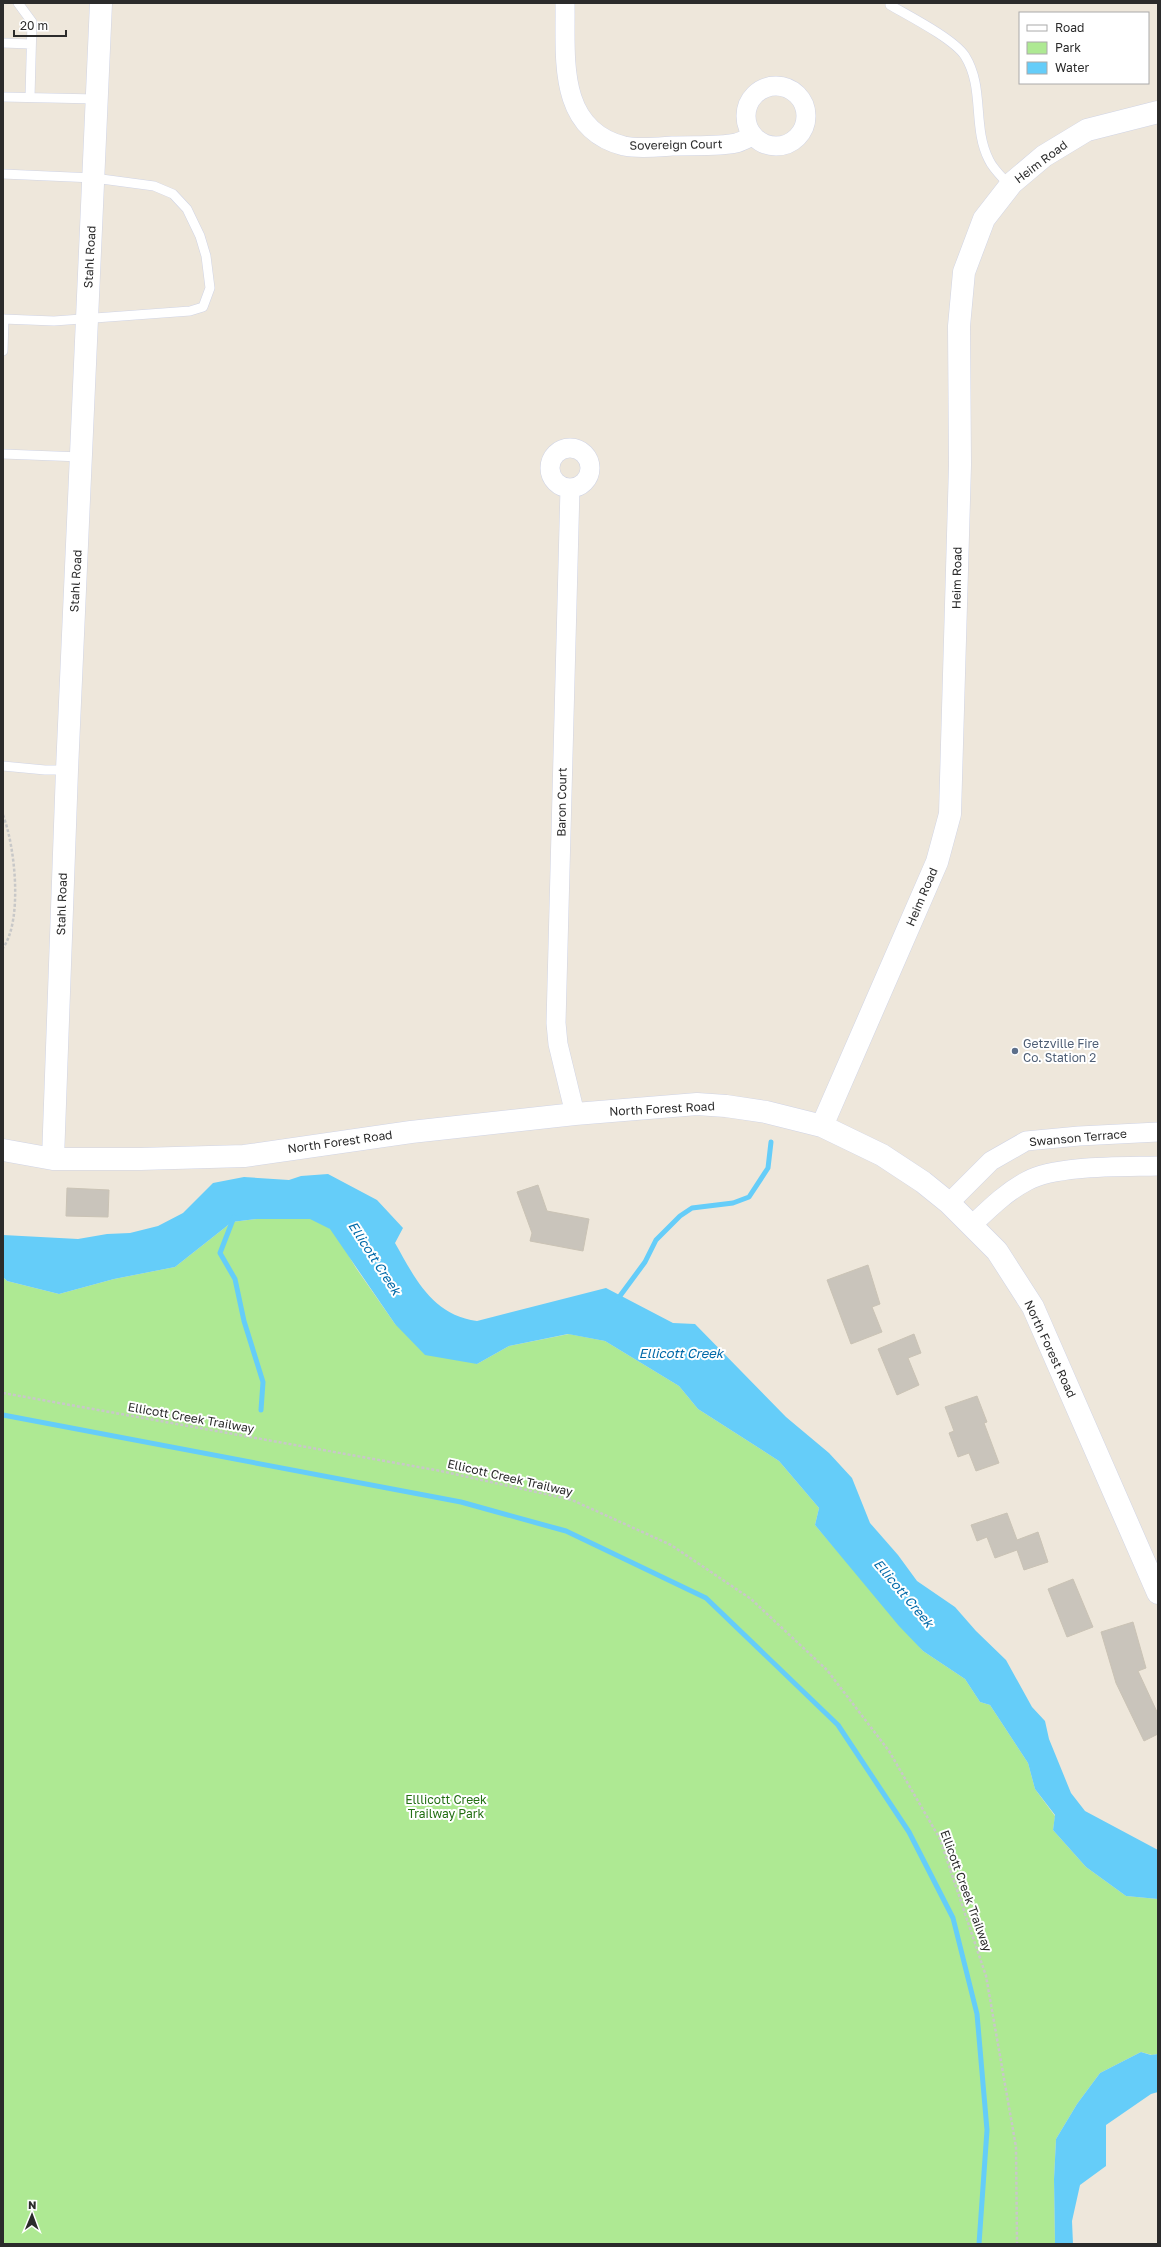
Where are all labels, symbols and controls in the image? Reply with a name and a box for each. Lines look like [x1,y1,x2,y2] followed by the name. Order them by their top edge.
[14,12,66,38] scale bar
[1019,12,1149,84] legend
[20,18,48,33] text: 20 m
[1055,20,1084,35] text: Road
[1055,40,1081,55] text: Park
[1055,60,1089,75] text: Water
[629,136,723,153] street label: Sovereign Court
[1011,137,1070,186] street label: Heim Road
[80,225,99,289] street label: Stahl Road
[948,547,965,609] street label: Heim Road
[66,549,85,613] street label: Stahl Road
[553,767,570,837] street label: Baron Court
[902,865,941,928] street label: Heim Road
[53,872,70,936] street label: Stahl Road
[1023,1036,1099,1065] place label: Getzville Fire Co. Station 2
[1010,1046,1020,1056] marker: Getzville Fire Co. Station 2
[609,1098,715,1119] street label: North Forest Road
[1028,1126,1127,1149] street label: Swanson Terrace
[287,1127,393,1156] street label: North Forest Road
[345,1218,406,1299] water label: Ellicott Creek
[1021,1298,1080,1400] street label: North Forest Road
[639,1345,725,1361] water label: Ellicott Creek
[127,1399,256,1436] street label: Ellicott Creek Trailway
[446,1456,575,1499] street label: Ellicott Creek Trailway
[871,1556,938,1632] water label: Ellicott Creek
[405,1792,487,1821] park label: Elllicott Creek Trailway Park
[937,1828,996,1954] street label: Ellicott Creek Trailway
[12,2195,52,2235] north arrow
[28,2198,36,2211] text: N

